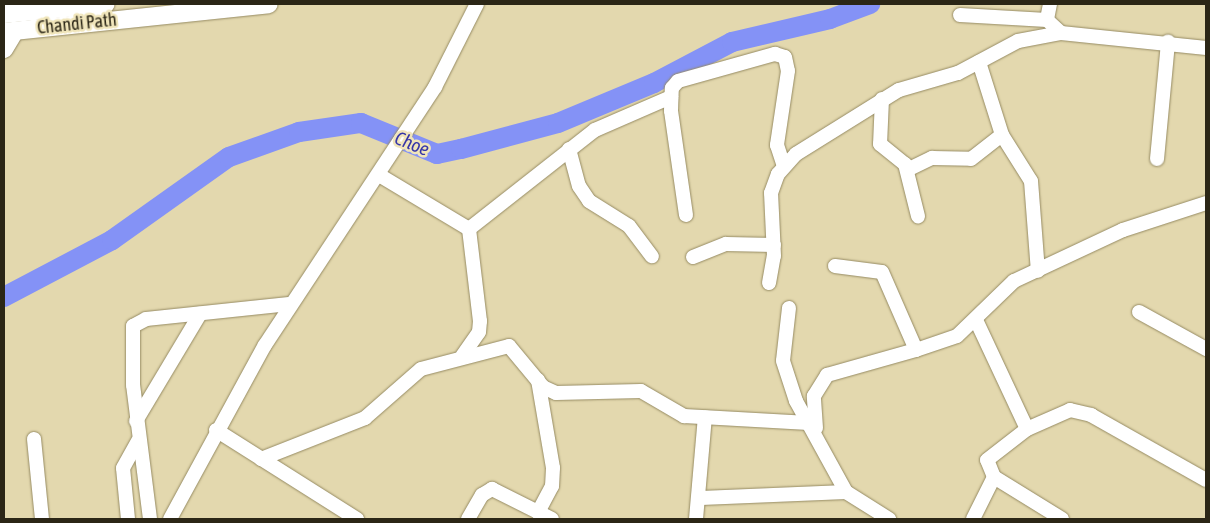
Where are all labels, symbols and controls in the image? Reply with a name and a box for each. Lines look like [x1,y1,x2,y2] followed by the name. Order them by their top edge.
[36,9,118,39] street label: Chandi Path
[391,127,433,161] water label: Choe

